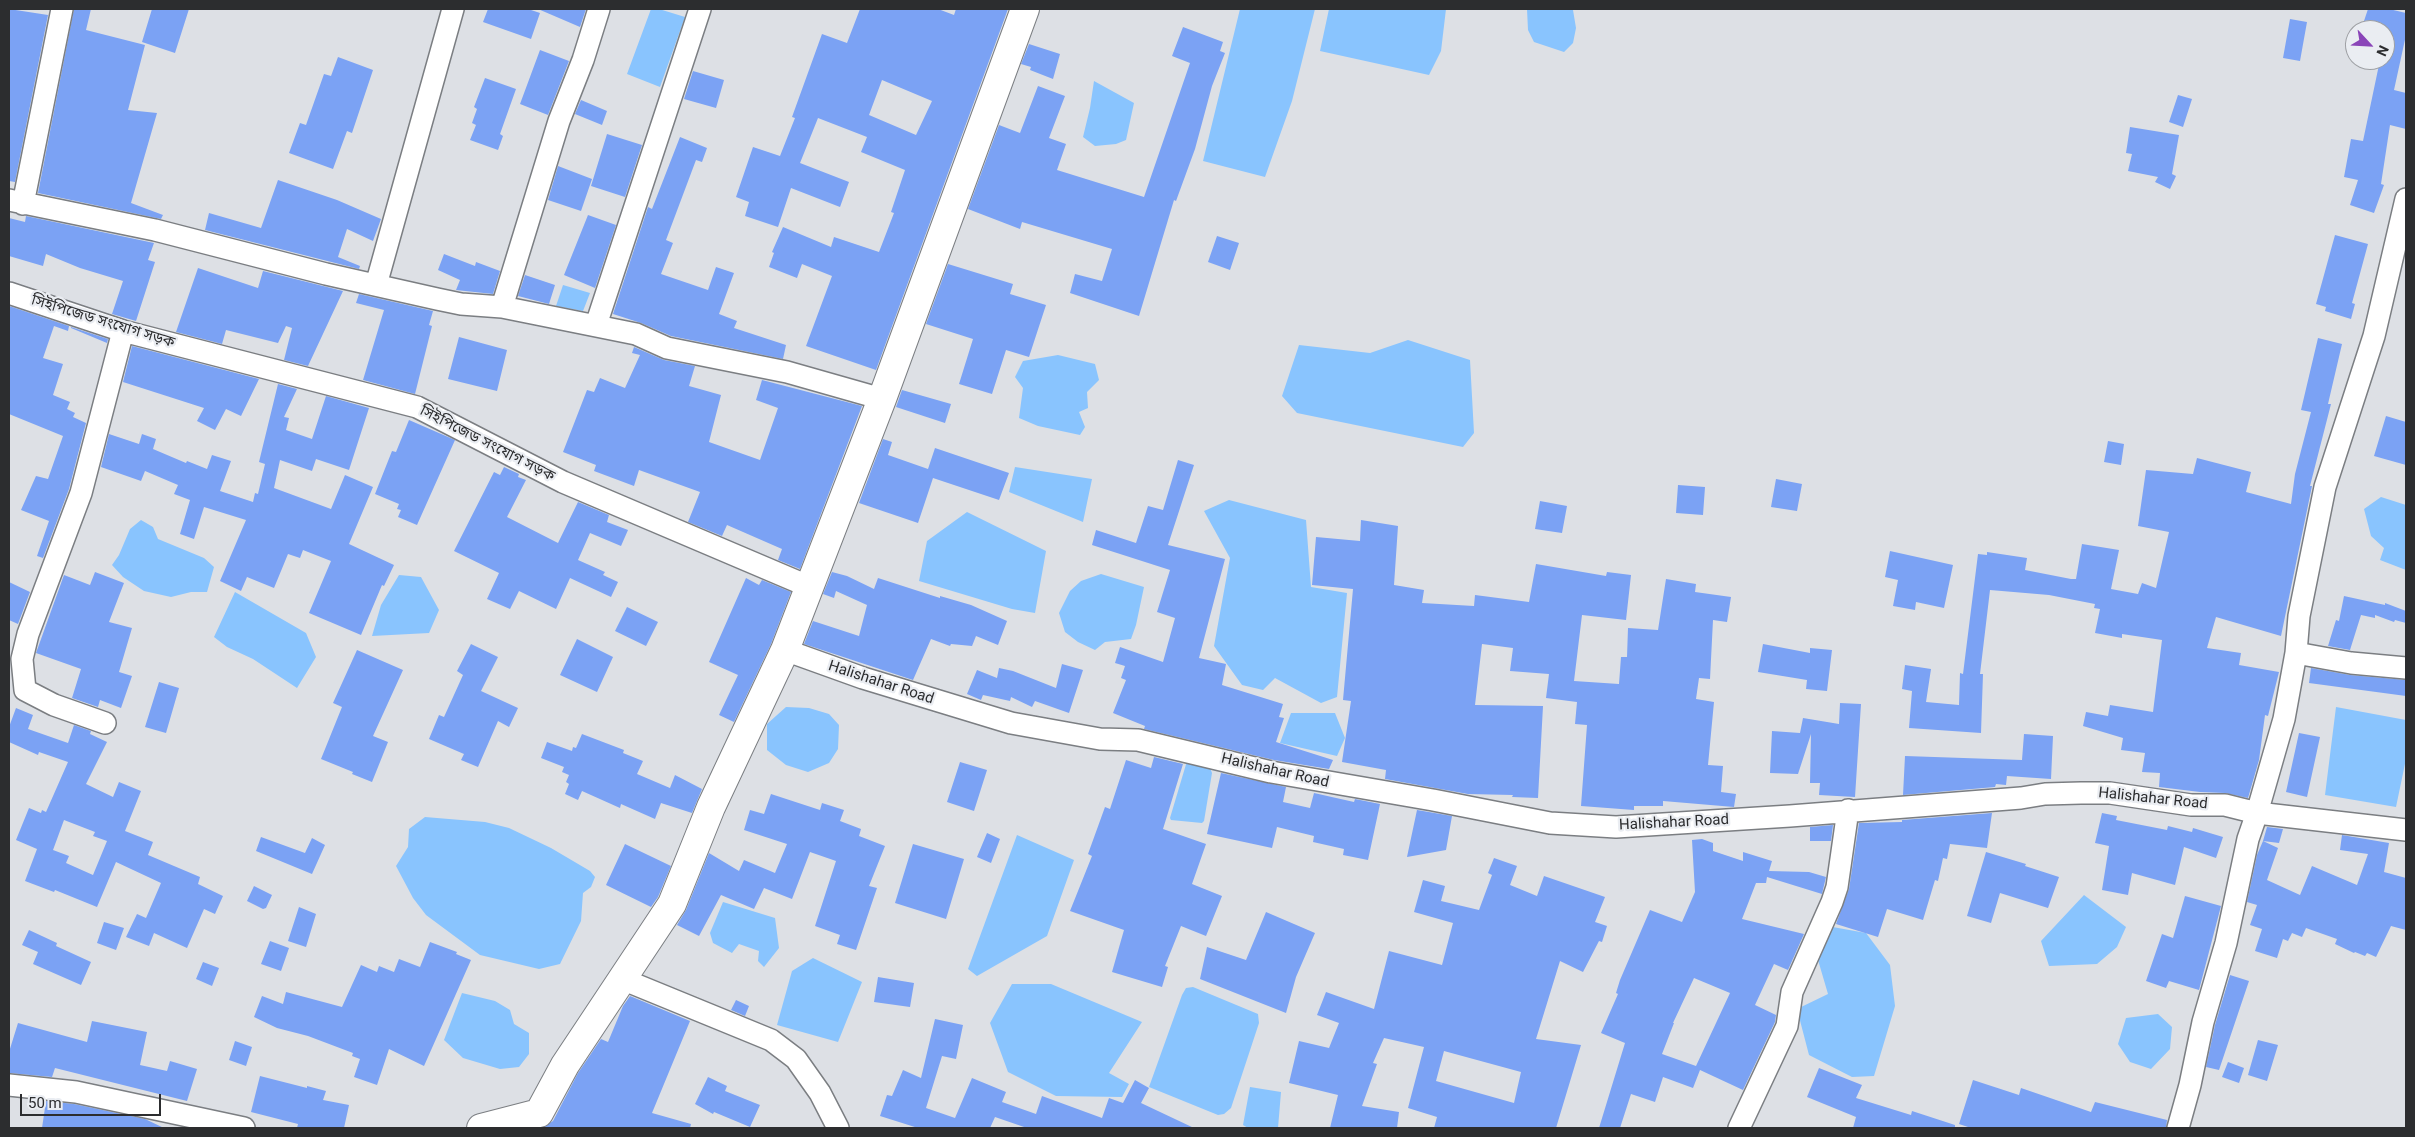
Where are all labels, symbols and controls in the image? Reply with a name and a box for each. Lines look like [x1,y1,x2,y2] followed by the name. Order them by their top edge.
[2345,20,2395,70] north arrow
[2373,43,2392,59] text: N
[29,292,177,352] street label: সিইপিজেড সংযোগ সড়ক
[417,402,557,486] street label: সিইপিজেড সংযোগ সড়ক
[826,657,936,709] street label: Halishahar Road
[1219,750,1331,792] street label: Halishahar Road
[2097,784,2209,814] street label: Halishahar Road
[1619,811,1729,835] street label: Halishahar Road
[22,1084,164,1116] scale bar
[28,1094,62,1112] text: 50 m

